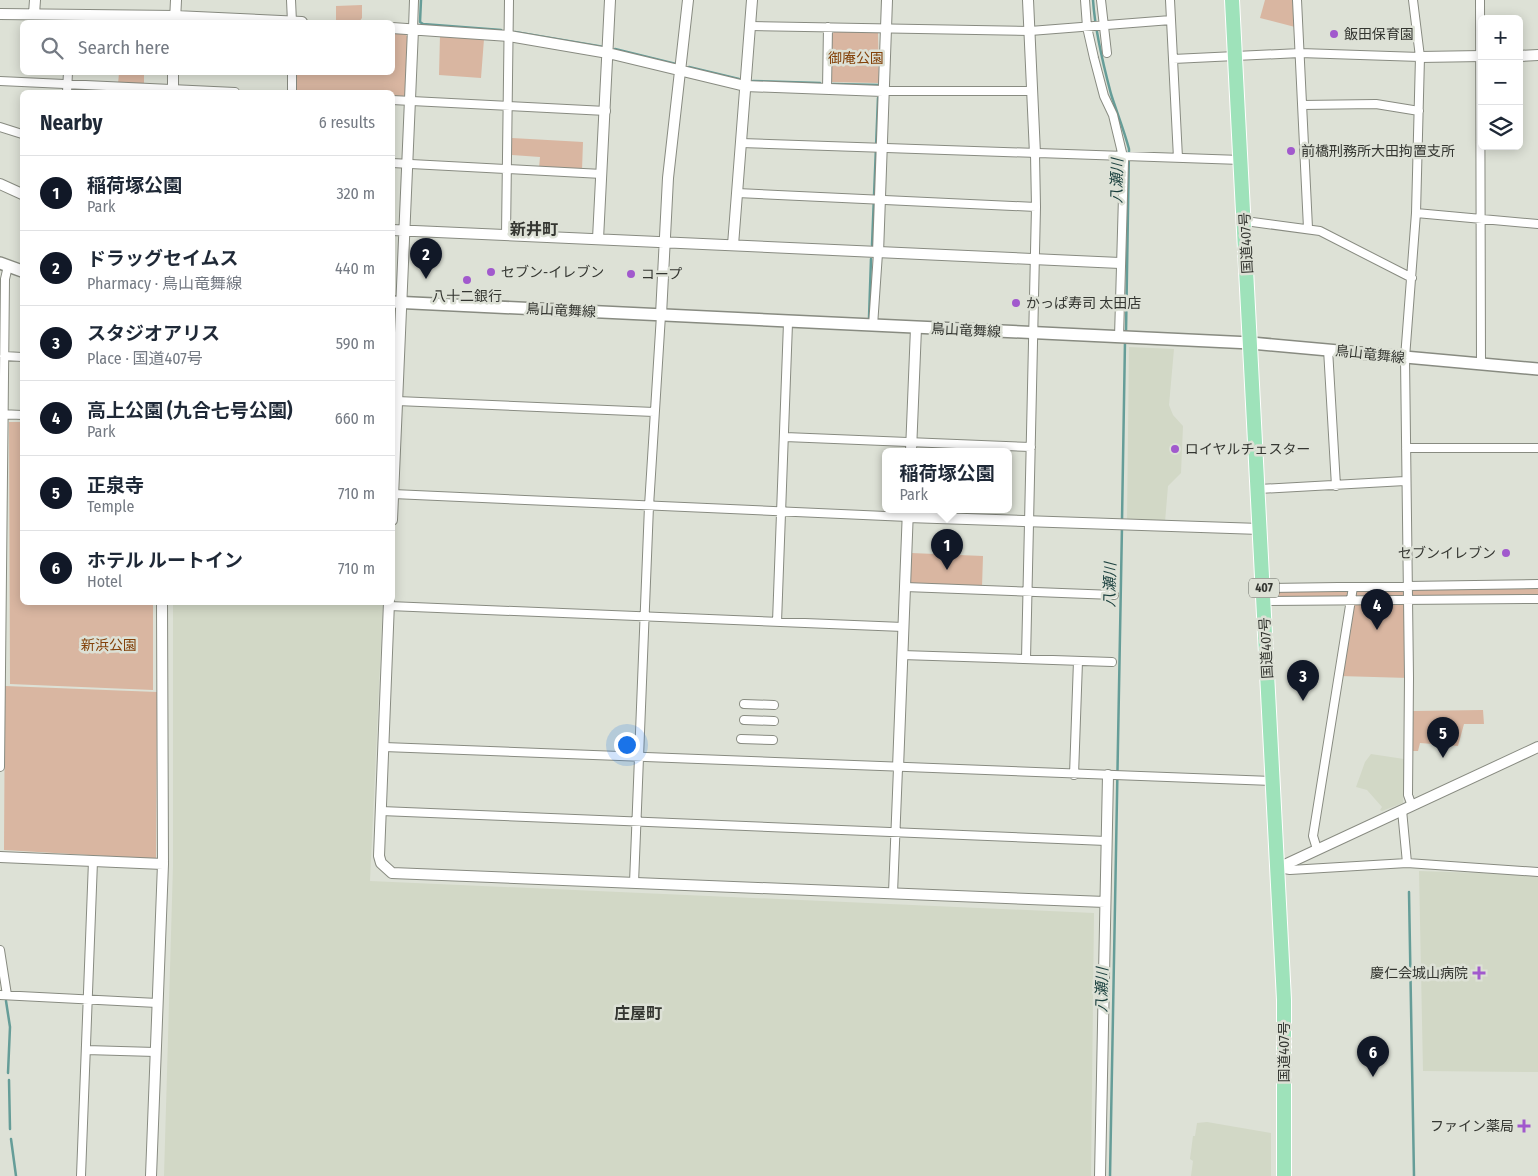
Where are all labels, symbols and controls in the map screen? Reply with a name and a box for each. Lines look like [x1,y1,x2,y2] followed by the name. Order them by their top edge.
[1478,15,1523,150] map controls
[1478,15,1523,60] button: +
[20,20,395,75] search box
[1344,26,1414,43] place label: 飯田保育園
[1328,28,1340,40] marker: 飯田保育園
[38,34,66,62] icon: search
[78,36,170,59] text: Search here
[828,50,884,67] park label: 御庵公園
[1478,60,1523,105] button: −
[1478,105,1523,150] button: layers
[40,110,102,136] text: Nearby
[319,113,375,132] text: 6 results
[1301,143,1455,160] place label: 前橋刑務所大田拘置支所
[1285,145,1297,157] marker: 前橋刑務所大田拘置支所
[1108,156,1126,204] water label: 八瀬川
[87,174,182,197] text: 稲荷塚公園
[53,184,59,203] text: 1
[336,184,375,203] text: 320 m
[87,197,115,216] text: Park
[1236,212,1257,274] street label: 国道407号
[510,220,558,239] district label: 新井町
[410,238,442,279] pin: 2
[87,247,239,270] text: ドラッグセイムス
[52,259,60,278] text: 2
[335,259,375,278] text: 440 m
[501,264,604,281] place label: セブン-イレブン
[485,266,497,278] marker: セブン-イレブン
[641,266,682,283] place label: コープ
[625,268,637,280] marker: コープ
[87,274,242,293] text: Pharmacy · 鳥山竜舞線
[461,274,473,286] marker: 八十二銀行
[432,288,502,305] place label: 八十二銀行
[1026,295,1141,312] place label: かっぱ寿司 太田店
[1010,297,1022,309] marker: かっぱ寿司 太田店
[526,300,596,321] street label: 鳥山竜舞線
[931,320,1001,341] street label: 鳥山竜舞線
[87,322,220,345] text: スタジオアリス
[52,334,60,353] text: 3
[336,334,375,353] text: 590 m
[1334,342,1406,367] street label: 鳥山竜舞線
[87,349,203,368] text: Place · 国道407号
[87,399,292,422] text: 高上公園 (九合七号公園)
[52,409,60,428] text: 4
[335,409,375,428] text: 660 m
[87,422,115,441] text: Park
[1185,441,1311,458] place label: ロイヤルチェスター
[1169,443,1181,455] marker: ロイヤルチェスター
[882,448,1012,513] popup
[899,462,995,485] text: 稲荷塚公園
[87,474,144,497] text: 正泉寺
[52,484,60,503] text: 5
[338,484,375,503] text: 710 m
[899,485,928,504] text: Park
[87,497,134,516] text: Temple
[931,529,963,570] pin: 1
[1398,545,1496,562] place label: セブンイレブン
[1500,547,1512,559] marker: セブンイレブン
[87,549,243,572] text: ホテル ルートイン
[52,559,60,578] text: 6
[338,559,375,578] text: 710 m
[1101,560,1119,608] water label: 八瀬川
[87,572,122,591] text: Hotel
[1249,578,1279,598] road number: 407
[1361,589,1393,630] pin: 4
[1256,617,1277,679] street label: 国道407号
[81,637,137,654] park label: 新浜公園
[1287,660,1319,701] pin: 3
[1427,717,1459,758] pin: 5
[614,732,640,758] your location
[1093,965,1111,1013] water label: 八瀬川
[1370,965,1468,982] place label: 慶仁会城山病院
[1472,966,1486,980] marker: 慶仁会城山病院
[614,1004,662,1023] district label: 庄屋町
[1276,1021,1293,1083] street label: 国道407号
[1357,1036,1389,1077] pin: 6
[1430,1118,1514,1135] place label: ファイン薬局
[1518,1120,1530,1132] marker: ファイン薬局

